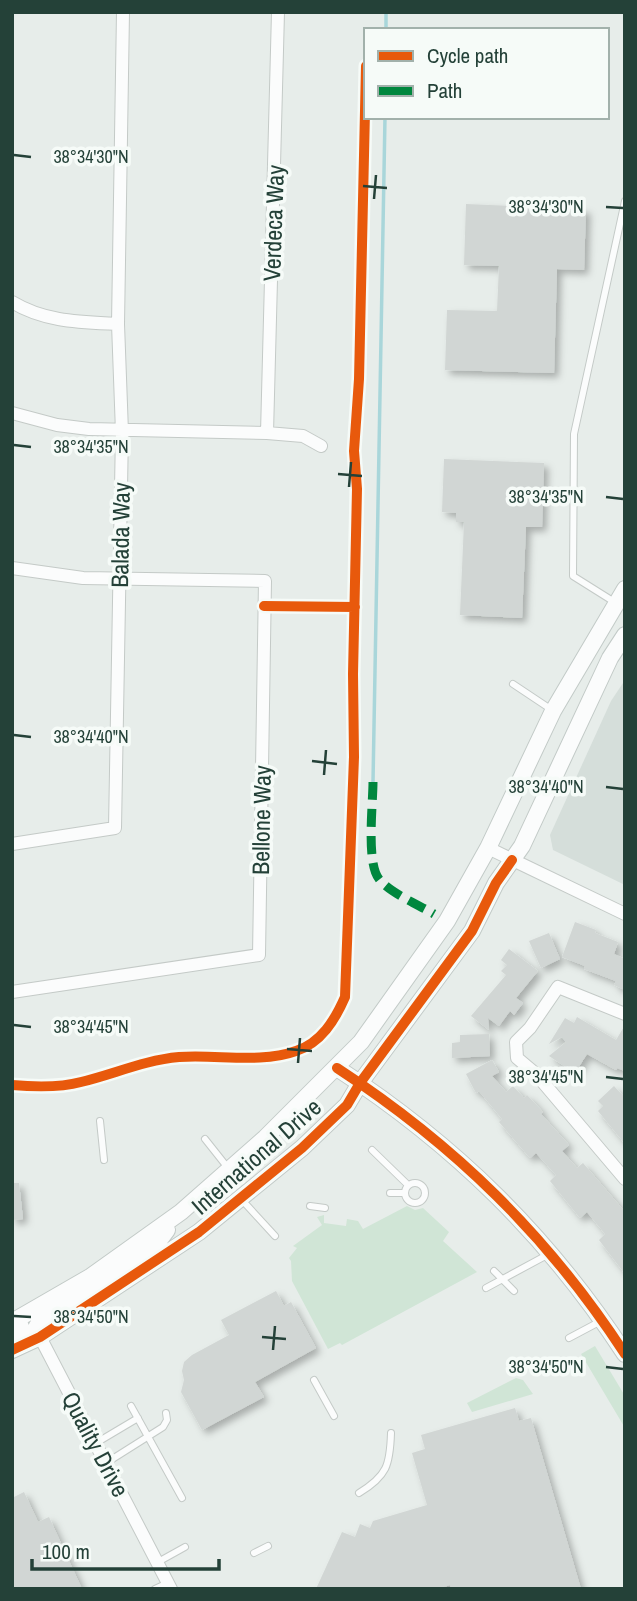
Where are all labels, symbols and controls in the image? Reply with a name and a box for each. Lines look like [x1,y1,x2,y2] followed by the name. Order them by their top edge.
[364,28,609,119] legend
[427,41,508,70] text: Cycle path
[427,76,462,105] text: Path
[53,144,129,169] text: 38°34'30"N
[255,164,291,282] street label: Verdeca Way
[508,194,584,219] text: 38°34'30"N
[53,434,129,459] text: 38°34'35"N
[103,482,137,588] street label: Balada Way
[508,484,584,509] text: 38°34'35"N
[53,724,129,749] text: 38°34'40"N
[244,765,278,875] street label: Bellone Way
[508,774,584,799] text: 38°34'40"N
[53,1014,129,1039] text: 38°34'45"N
[508,1064,584,1089] text: 38°34'45"N
[184,1091,328,1221] street label: International Drive
[53,1304,129,1329] text: 38°34'50"N
[508,1354,584,1379] text: 38°34'50"N
[55,1386,137,1502] street label: Quality Drive
[32,1528,219,1572] scale bar
[42,1537,90,1566] text: 100 m

